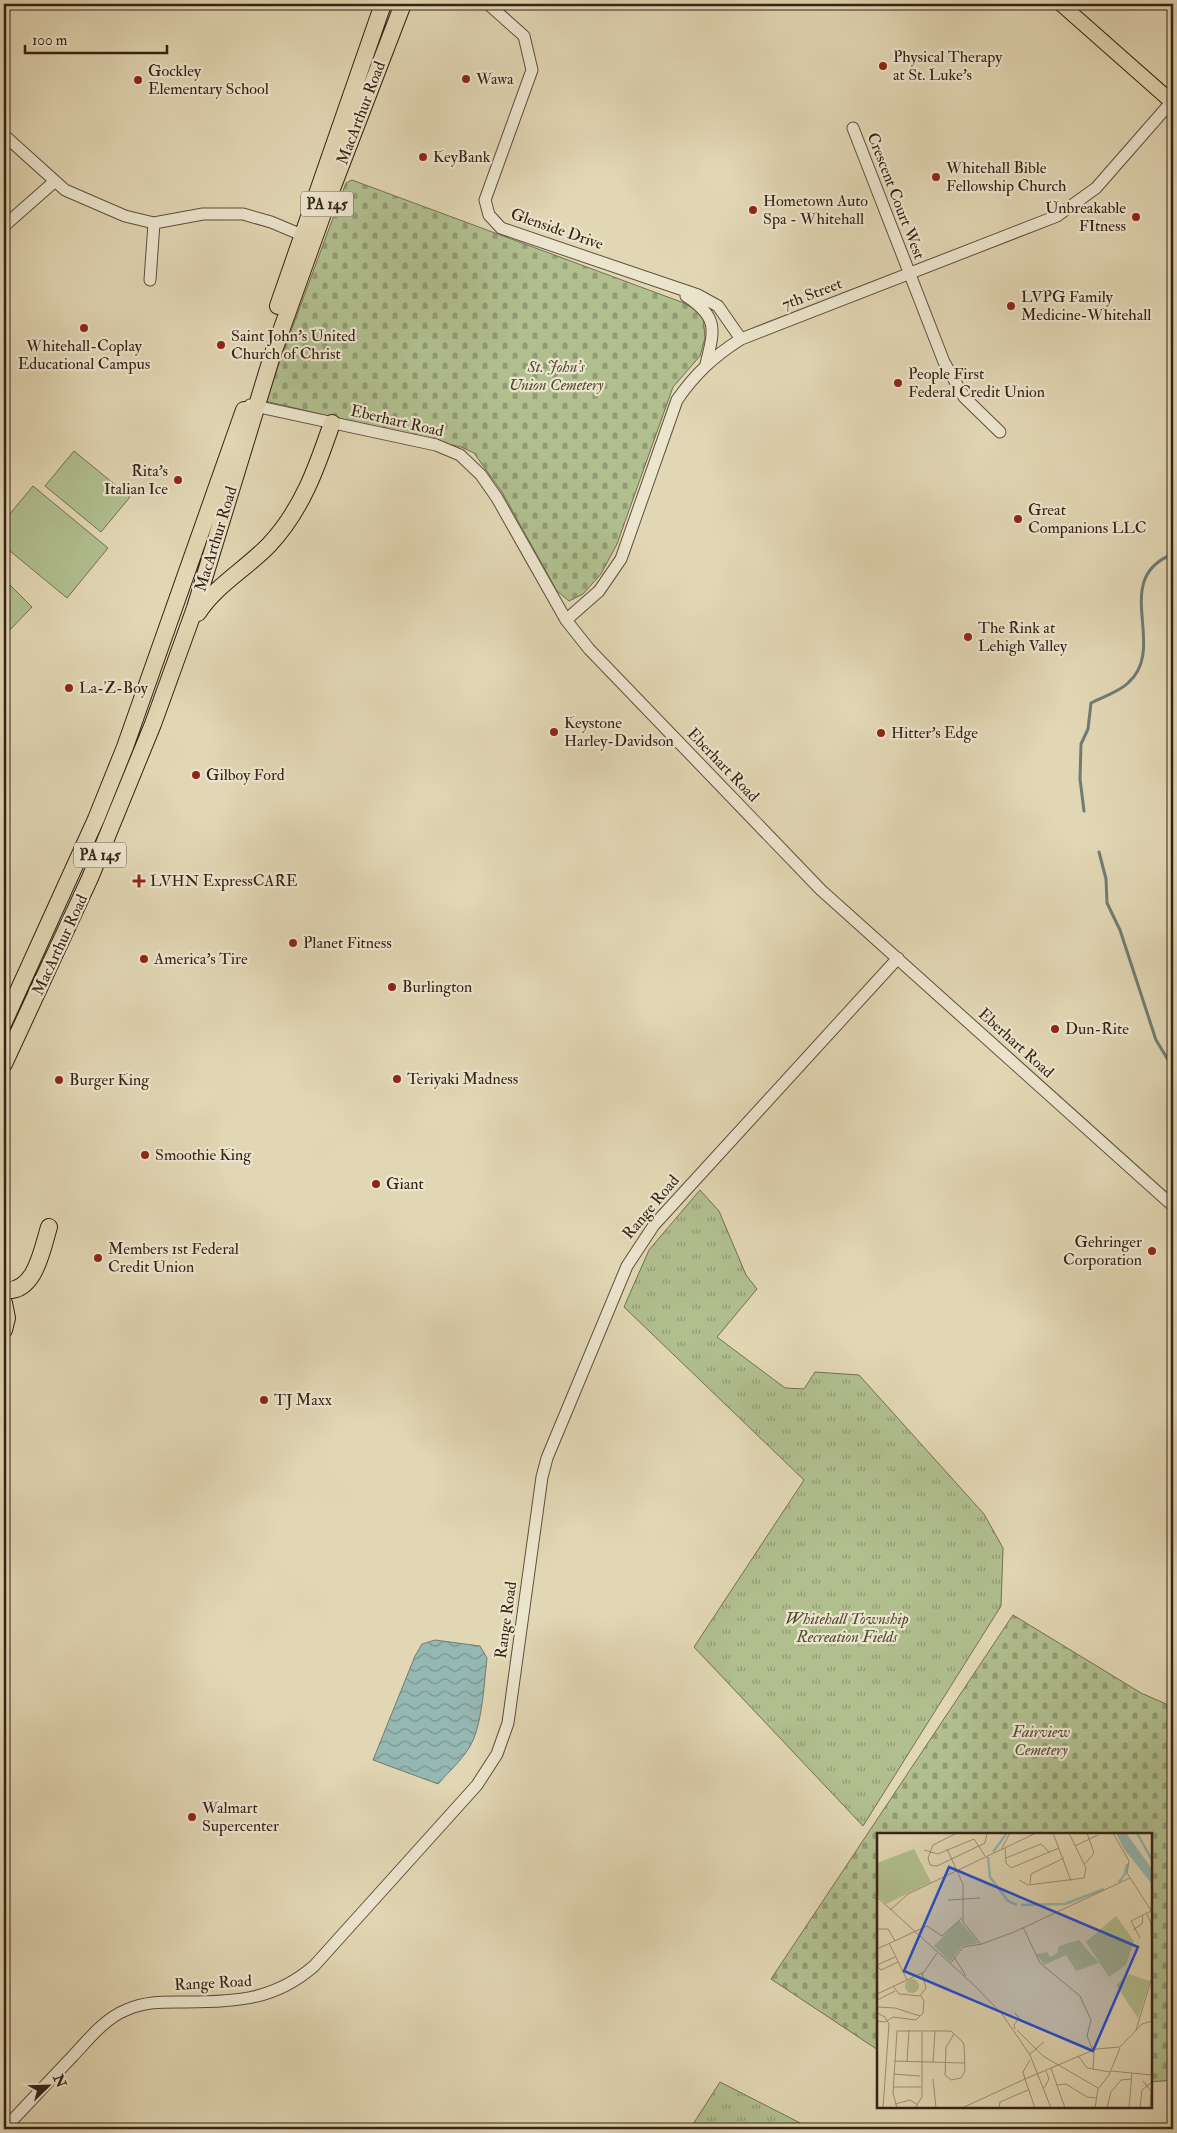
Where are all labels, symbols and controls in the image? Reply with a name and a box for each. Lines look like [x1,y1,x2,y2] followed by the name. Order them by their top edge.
[25,22,168,54] scale bar
[32,31,68,50] text: 100 m
[893,47,1003,85] place label: Physical Therapy at St. Luke's
[332,58,390,167] street label: MacArthur Road
[877,60,889,72] marker: Physical Therapy at St. Luke's
[148,61,269,99] place label: Gockley Elementary School
[475,69,514,89] place label: Wawa
[460,73,472,85] marker: Wawa
[132,74,144,86] marker: Gockley Elementary School
[863,130,929,262] street label: Crescent Court West
[433,147,491,167] place label: KeyBank
[417,151,429,163] marker: KeyBank
[945,158,1067,197] place label: Whitehall Bible Fellowship Church
[930,171,942,183] marker: Whitehall Bible Fellowship Church
[763,191,868,230] place label: Hometown Auto Spa - Whitehall
[301,192,353,216] road number: PA 145
[1045,198,1126,236] place label: Unbreakable FItness
[508,204,606,254] street label: Glenside Drive
[747,204,759,216] marker: Hometown Auto Spa - Whitehall
[1130,211,1142,223] marker: Unbreakable FItness
[779,273,845,315] street label: 7th Street
[1021,287,1151,325] place label: LVPG Family Medicine-Whitehall
[1005,300,1017,312] marker: LVPG Family Medicine-Whitehall
[78,322,90,334] marker: Whitehall-Coplay Educational Campus
[231,326,356,364] place label: Saint John's United Church of Christ
[18,336,150,375] place label: Whitehall-Coplay Educational Campus
[215,339,227,351] marker: Saint John's United Church of Christ
[509,357,604,395] park label: St. John's Union Cemetery
[908,364,1045,402] place label: People First Federal Credit Union
[892,377,904,389] marker: People First Federal Credit Union
[349,401,446,441] street label: Eberhart Road
[104,461,168,499] place label: Rita's Italian Ice
[172,474,184,486] marker: Rita's Italian Ice
[190,484,242,594] street label: MacArthur Road
[1028,500,1147,539] place label: Great Companions LLC
[1012,513,1024,525] marker: Great Companions LLC
[978,618,1068,656] place label: The Rink at Lehigh Valley
[962,631,974,643] marker: The Rink at Lehigh Valley
[79,678,149,698] place label: La-Z-Boy
[63,682,75,694] marker: La-Z-Boy
[564,713,674,751] place label: Keystone Harley-Davidson
[891,723,978,743] place label: Hitter's Edge
[683,724,763,806] street label: Eberhart Road
[548,726,560,738] marker: Keystone Harley-Davidson
[875,727,887,739] marker: Hitter's Edge
[206,765,285,785] place label: Gilboy Ford
[190,769,202,781] marker: Gilboy Ford
[74,842,126,868] road number: PA 145
[150,871,298,892] place label: LVHN ExpressCARE
[132,874,146,888] marker: LVHN ExpressCARE
[28,891,92,999] street label: MacArthur Road
[303,933,392,953] place label: Planet Fitness
[287,937,299,949] marker: Planet Fitness
[153,949,248,969] place label: America’s Tire
[138,953,150,965] marker: America’s Tire
[402,977,472,997] place label: Burlington
[386,981,398,993] marker: Burlington
[974,1004,1058,1082] street label: Eberhart Road
[1065,1019,1129,1039] place label: Dun-Rite
[1049,1023,1061,1035] marker: Dun-Rite
[407,1069,518,1089] place label: Teriyaki Madness
[69,1070,150,1090] place label: Burger King
[391,1073,403,1085] marker: Teriyaki Madness
[53,1074,65,1086] marker: Burger King
[155,1145,252,1165] place label: Smoothie King
[139,1149,151,1161] marker: Smoothie King
[618,1171,684,1243] street label: Range Road
[386,1174,424,1194] place label: Giant
[370,1178,382,1190] marker: Giant
[1063,1232,1142,1271] place label: Gehringer Corporation
[108,1239,239,1277] place label: Members 1st Federal Credit Union
[1146,1245,1158,1257] marker: Gehringer Corporation
[92,1252,104,1264] marker: Members 1st Federal Credit Union
[274,1390,332,1411] place label: TJ Maxx
[258,1394,270,1406] marker: TJ Maxx
[491,1580,521,1660] street label: Range Road
[785,1609,909,1647] park label: Whitehall Township Recreation Fields
[1011,1722,1070,1760] park label: Fairview Cemetery
[201,1798,279,1837] place label: Walmart Supercenter
[186,1811,198,1823] marker: Walmart Supercenter
[877,1833,1152,2108] inset map
[174,1971,252,1995] street label: Range Road
[22,2060,72,2110] north arrow
[49,2071,70,2091] text: N

